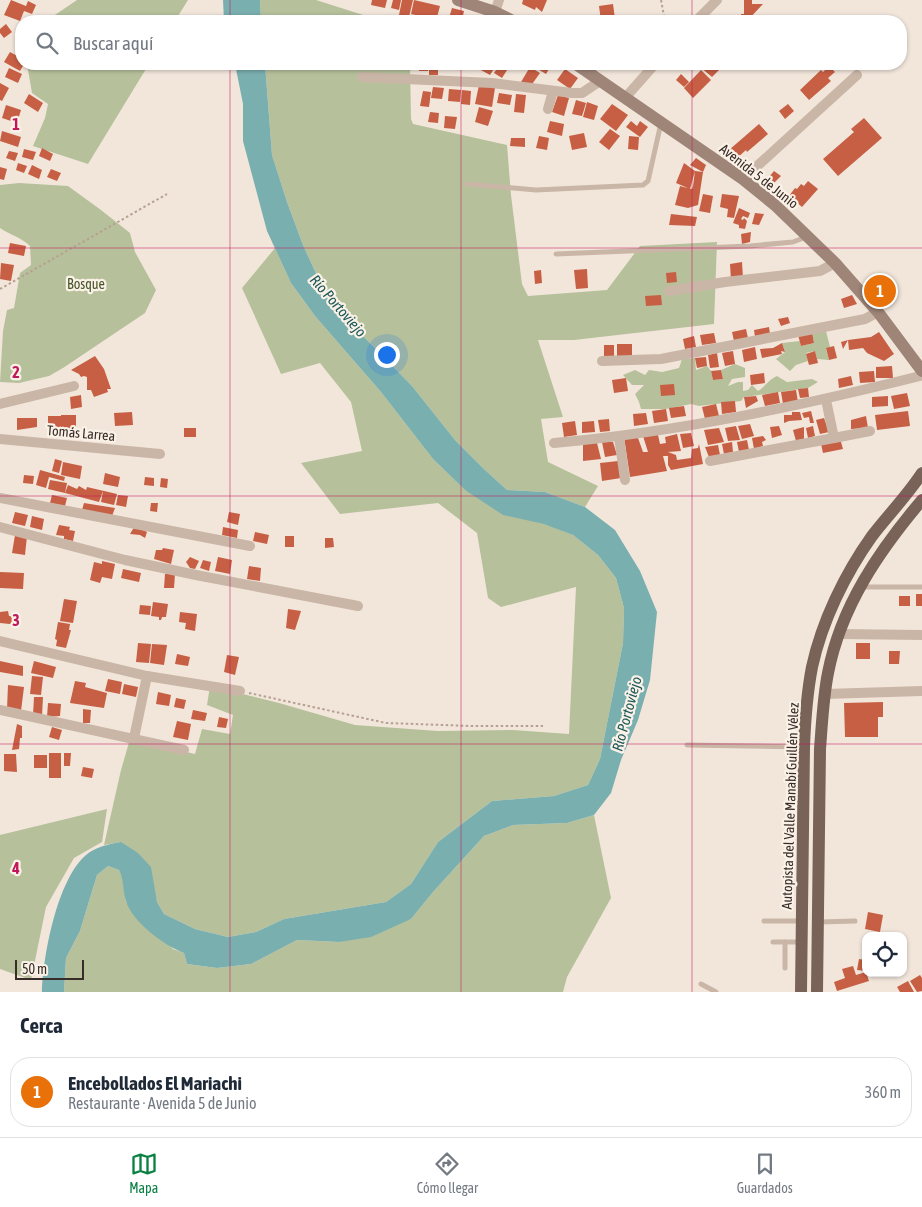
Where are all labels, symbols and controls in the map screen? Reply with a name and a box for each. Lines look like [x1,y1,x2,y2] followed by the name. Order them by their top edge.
[15,15,907,70] search box
[33,29,61,57] icon: search
[73,32,153,54] text: Buscar aquí
[12,115,20,133] text: 1
[717,140,801,212] street label: Avenida 5 de Junio
[307,271,370,340] water label: Río Portoviejo
[864,272,896,310] pin: 1
[67,276,105,292] park label: Bosque
[374,342,400,368] your location
[12,363,20,381] text: 2
[46,422,116,444] street label: Tomás Larrea
[12,611,20,629] text: 3
[608,675,645,753] water label: Río Portoviejo
[778,702,802,910] street label: Autopista del Valle Manabí Guillén Vélez
[11,859,20,877] text: 4
[862,932,907,977] map controls
[862,932,907,977] button: locate
[15,957,84,980] scale bar
[22,961,47,977] text: 50 m
[20,1013,63,1037] text: Cerca
[68,1072,242,1094] text: Encebollados El Mariachi
[33,1083,41,1101] text: 1
[865,1083,901,1101] text: 360 m
[68,1094,257,1112] text: Restaurante · Avenida 5 de Junio
[129,1150,158,1196] tab: Mapa
[417,1150,478,1196] tab: Cómo llegar
[737,1150,793,1196] tab: Guardados

